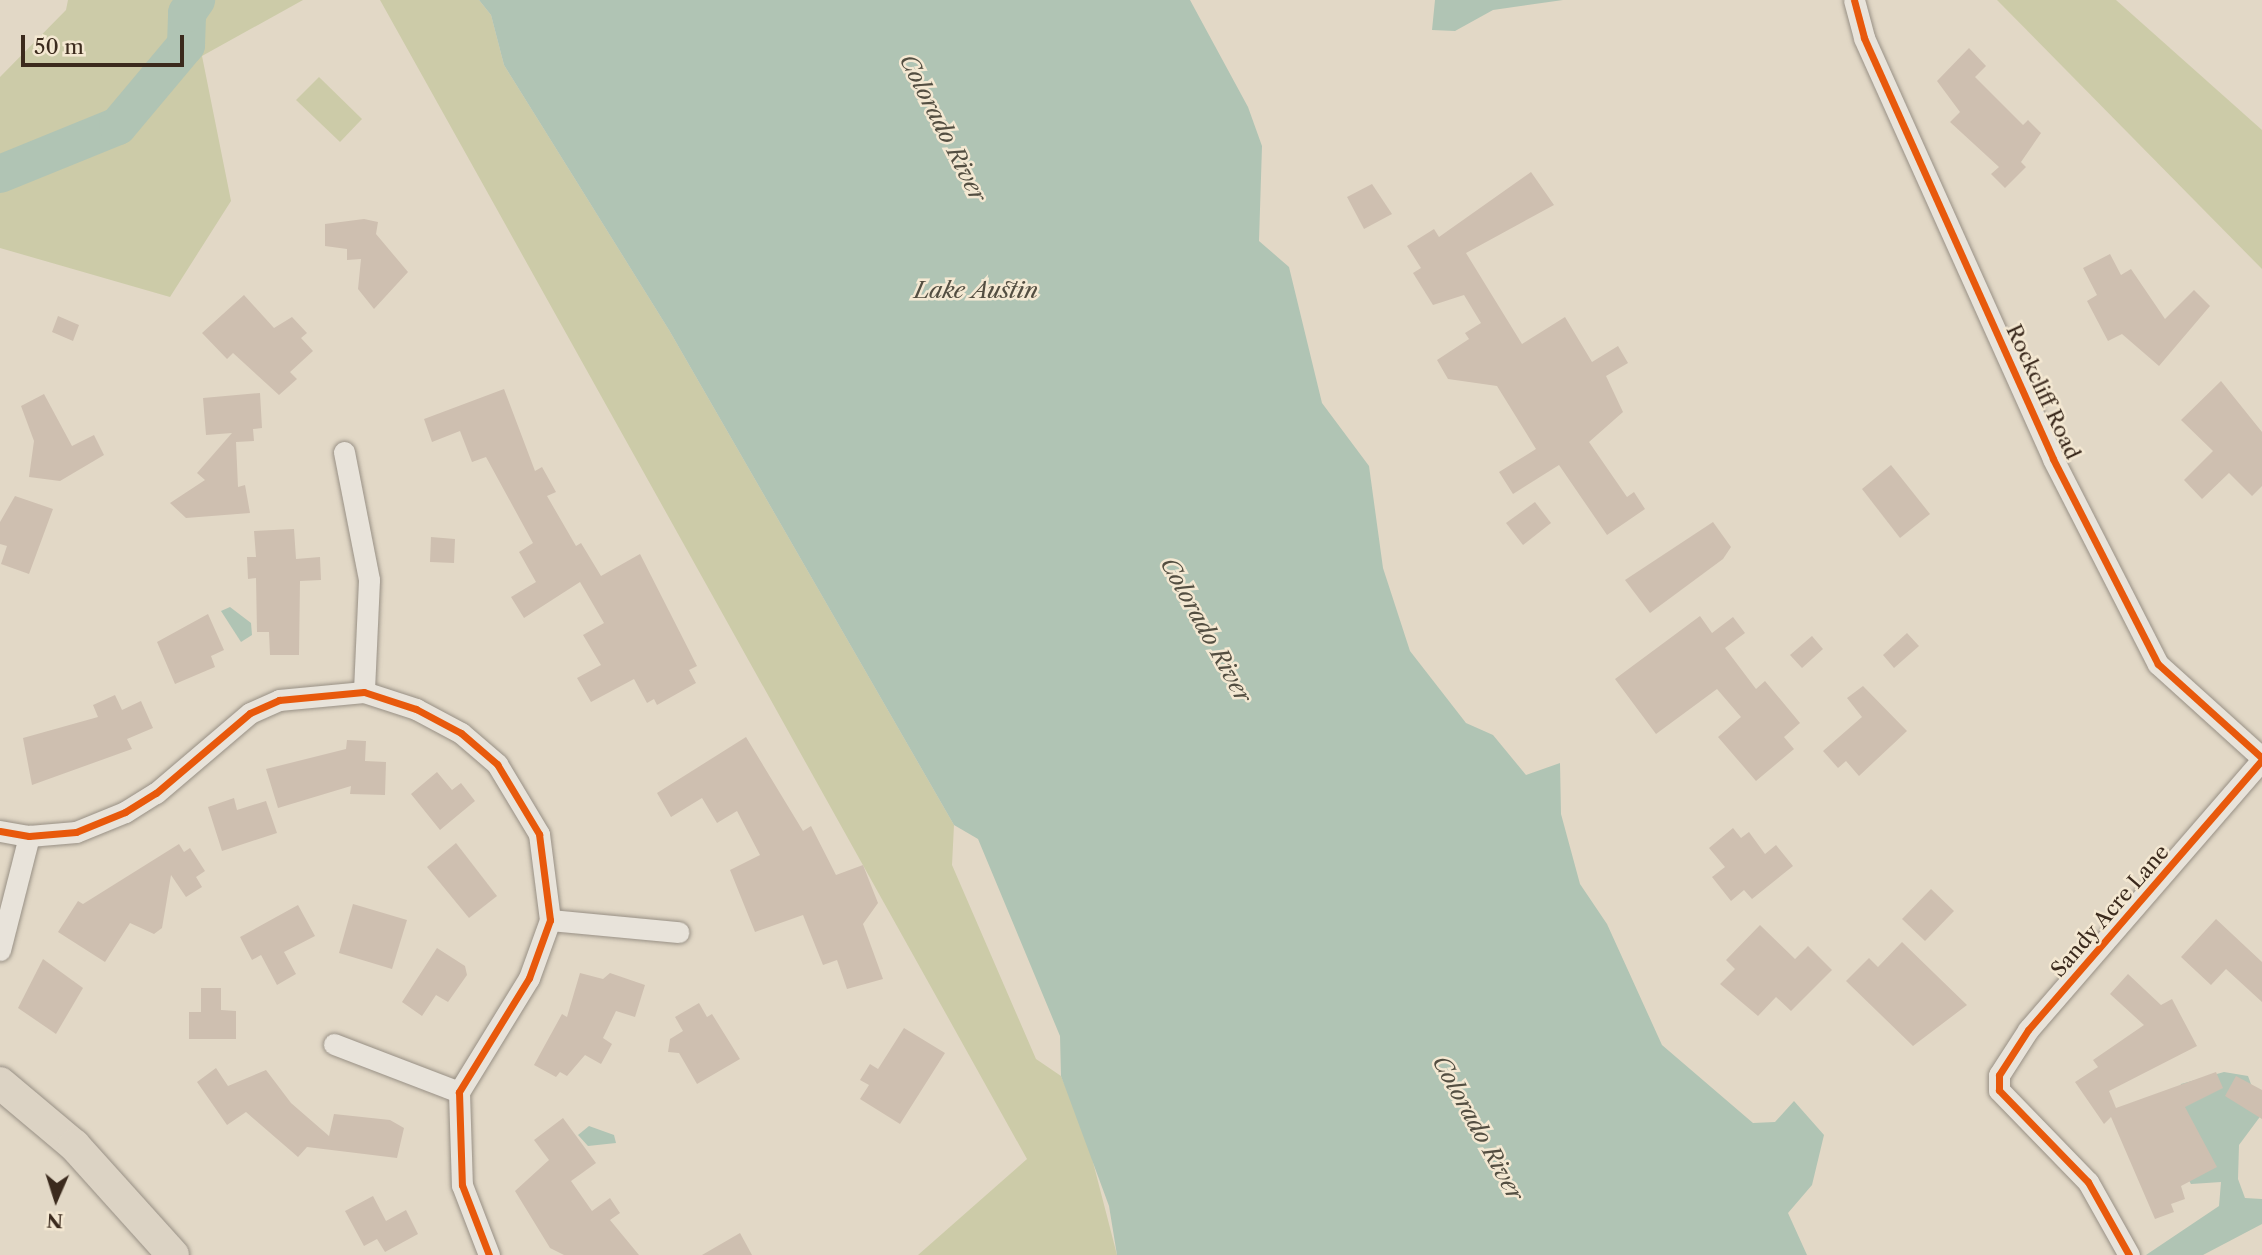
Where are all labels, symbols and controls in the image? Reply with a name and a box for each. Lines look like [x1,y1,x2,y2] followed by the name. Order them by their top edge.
[24,21,187,65] scale bar
[34,34,84,59] text: 50 m
[894,50,992,206] water label: Colorado River
[914,276,1038,304] water label: Lake Austin
[2001,320,2085,464] street label: Rockcliff Road
[1155,552,1257,708] water label: Colorado River
[2045,839,2175,983] street label: Sandy Acre Lane
[1427,1050,1529,1206] water label: Colorado River
[21,1164,91,1234] north arrow
[46,1209,64,1232] text: N

